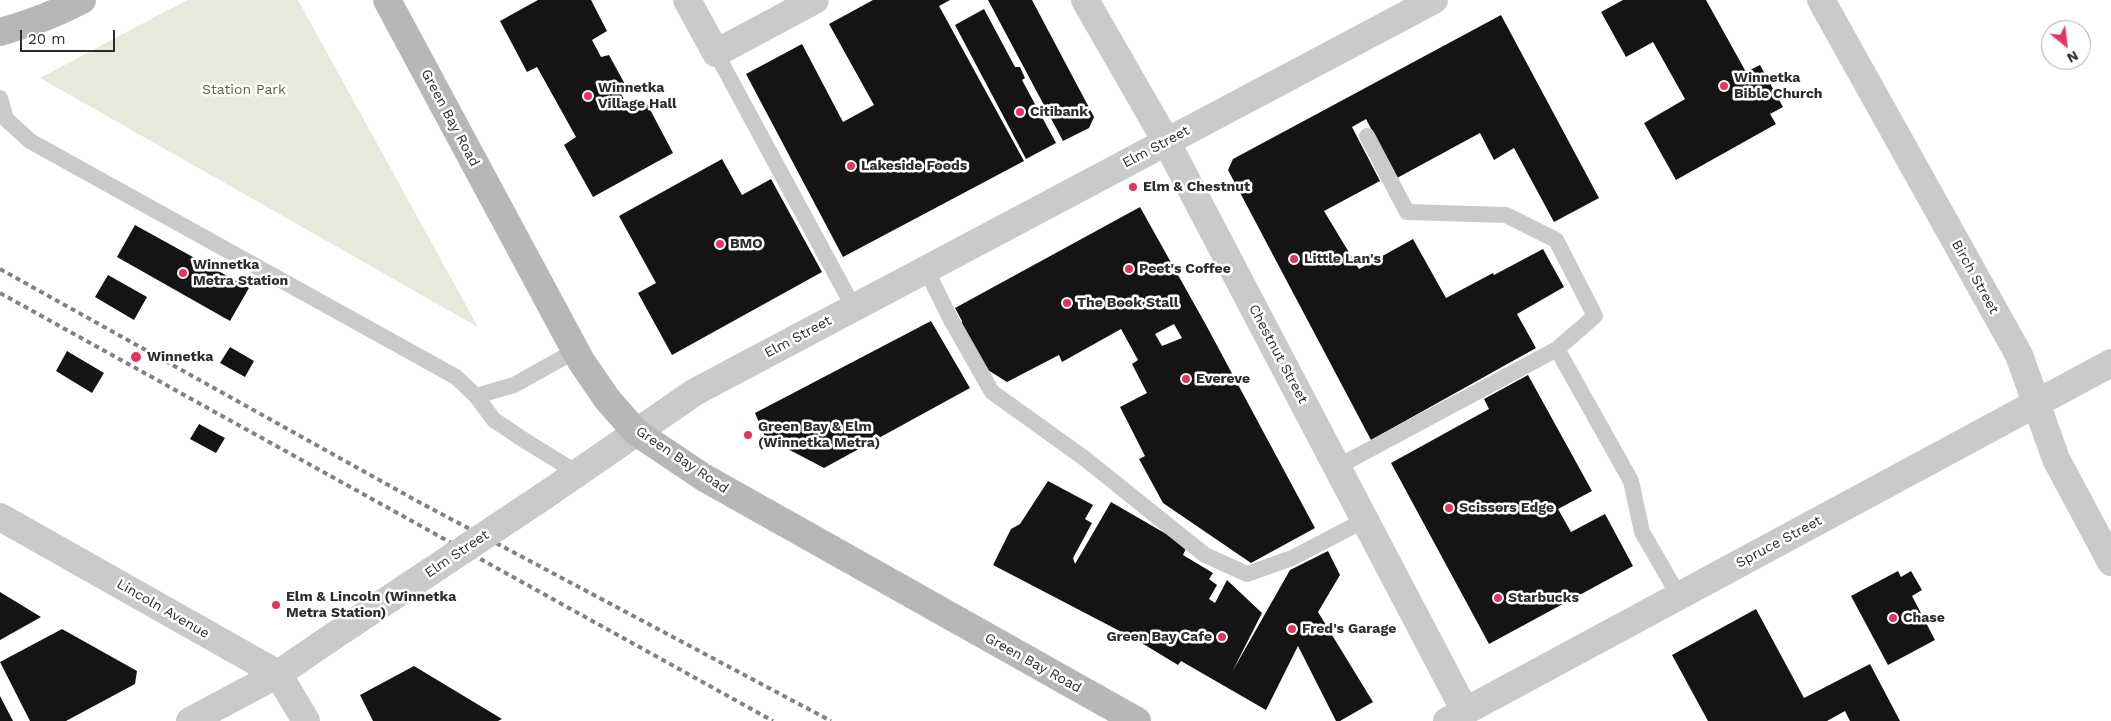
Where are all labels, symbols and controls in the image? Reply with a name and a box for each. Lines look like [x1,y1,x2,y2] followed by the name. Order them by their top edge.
[22,20,118,52] scale bar
[2041,20,2091,70] north arrow
[28,30,66,48] text: 20 m
[2064,48,2081,67] text: N
[417,66,483,170] street label: Green Bay Road
[1734,70,1823,102] place label: Winnetka Bible Church
[598,80,677,112] place label: Winnetka Village Hall
[1718,80,1730,92] marker: Winnetka Bible Church
[202,82,286,98] park label: Station Park
[582,90,594,102] marker: Winnetka Village Hall
[1030,104,1088,120] place label: Citibank
[1014,106,1026,118] marker: Citibank
[1120,122,1192,172] street label: Elm Street
[861,158,967,174] place label: Lakeside Foods
[845,160,857,172] marker: Lakeside Foods
[1143,179,1250,195] place label: Elm & Chestnut
[1127,181,1139,193] marker: Elm & Chestnut
[730,236,763,252] place label: BMO
[1948,237,2002,317] street label: Birch Street
[714,238,726,250] marker: BMO
[1304,251,1381,267] place label: Little Lan's
[1288,253,1300,265] marker: Little Lan's
[193,257,288,290] place label: Winnetka Metra Station
[1139,261,1231,277] place label: Peet's Coffee
[1123,263,1135,275] marker: Peet's Coffee
[177,267,189,279] marker: Winnetka Metra Station
[1077,295,1178,311] place label: The Book Stall
[1061,297,1073,309] marker: The Book Stall
[1245,302,1311,406] street label: Chestnut Street
[762,312,834,362] street label: Elm Street
[147,349,213,365] place label: Winnetka
[129,350,143,364] marker: Winnetka
[1196,371,1250,387] place label: Evereve
[1180,373,1192,385] marker: Evereve
[758,419,880,452] place label: Green Bay & Elm (Winnetka Metra)
[633,423,731,497] street label: Green Bay Road
[742,429,754,441] marker: Green Bay & Elm (Winnetka Metra)
[1459,500,1554,516] place label: Scissors Edge
[1443,502,1455,514] marker: Scissors Edge
[1733,512,1825,572] street label: Spruce Street
[422,526,492,582] street label: Elm Street
[114,576,212,642] street label: Lincoln Avenue
[286,589,456,622] place label: Elm & Lincoln (Winnetka Metra Station)
[1508,590,1579,606] place label: Starbucks
[1492,592,1504,604] marker: Starbucks
[270,599,282,611] marker: Elm & Lincoln (Winnetka Metra Station)
[1903,610,1945,626] place label: Chase
[1887,612,1899,624] marker: Chase
[1302,621,1396,637] place label: Fred's Garage
[1286,623,1298,635] marker: Fred's Garage
[982,629,1084,697] street label: Green Bay Road
[1106,629,1212,645] place label: Green Bay Cafe
[1216,631,1228,643] marker: Green Bay Cafe

